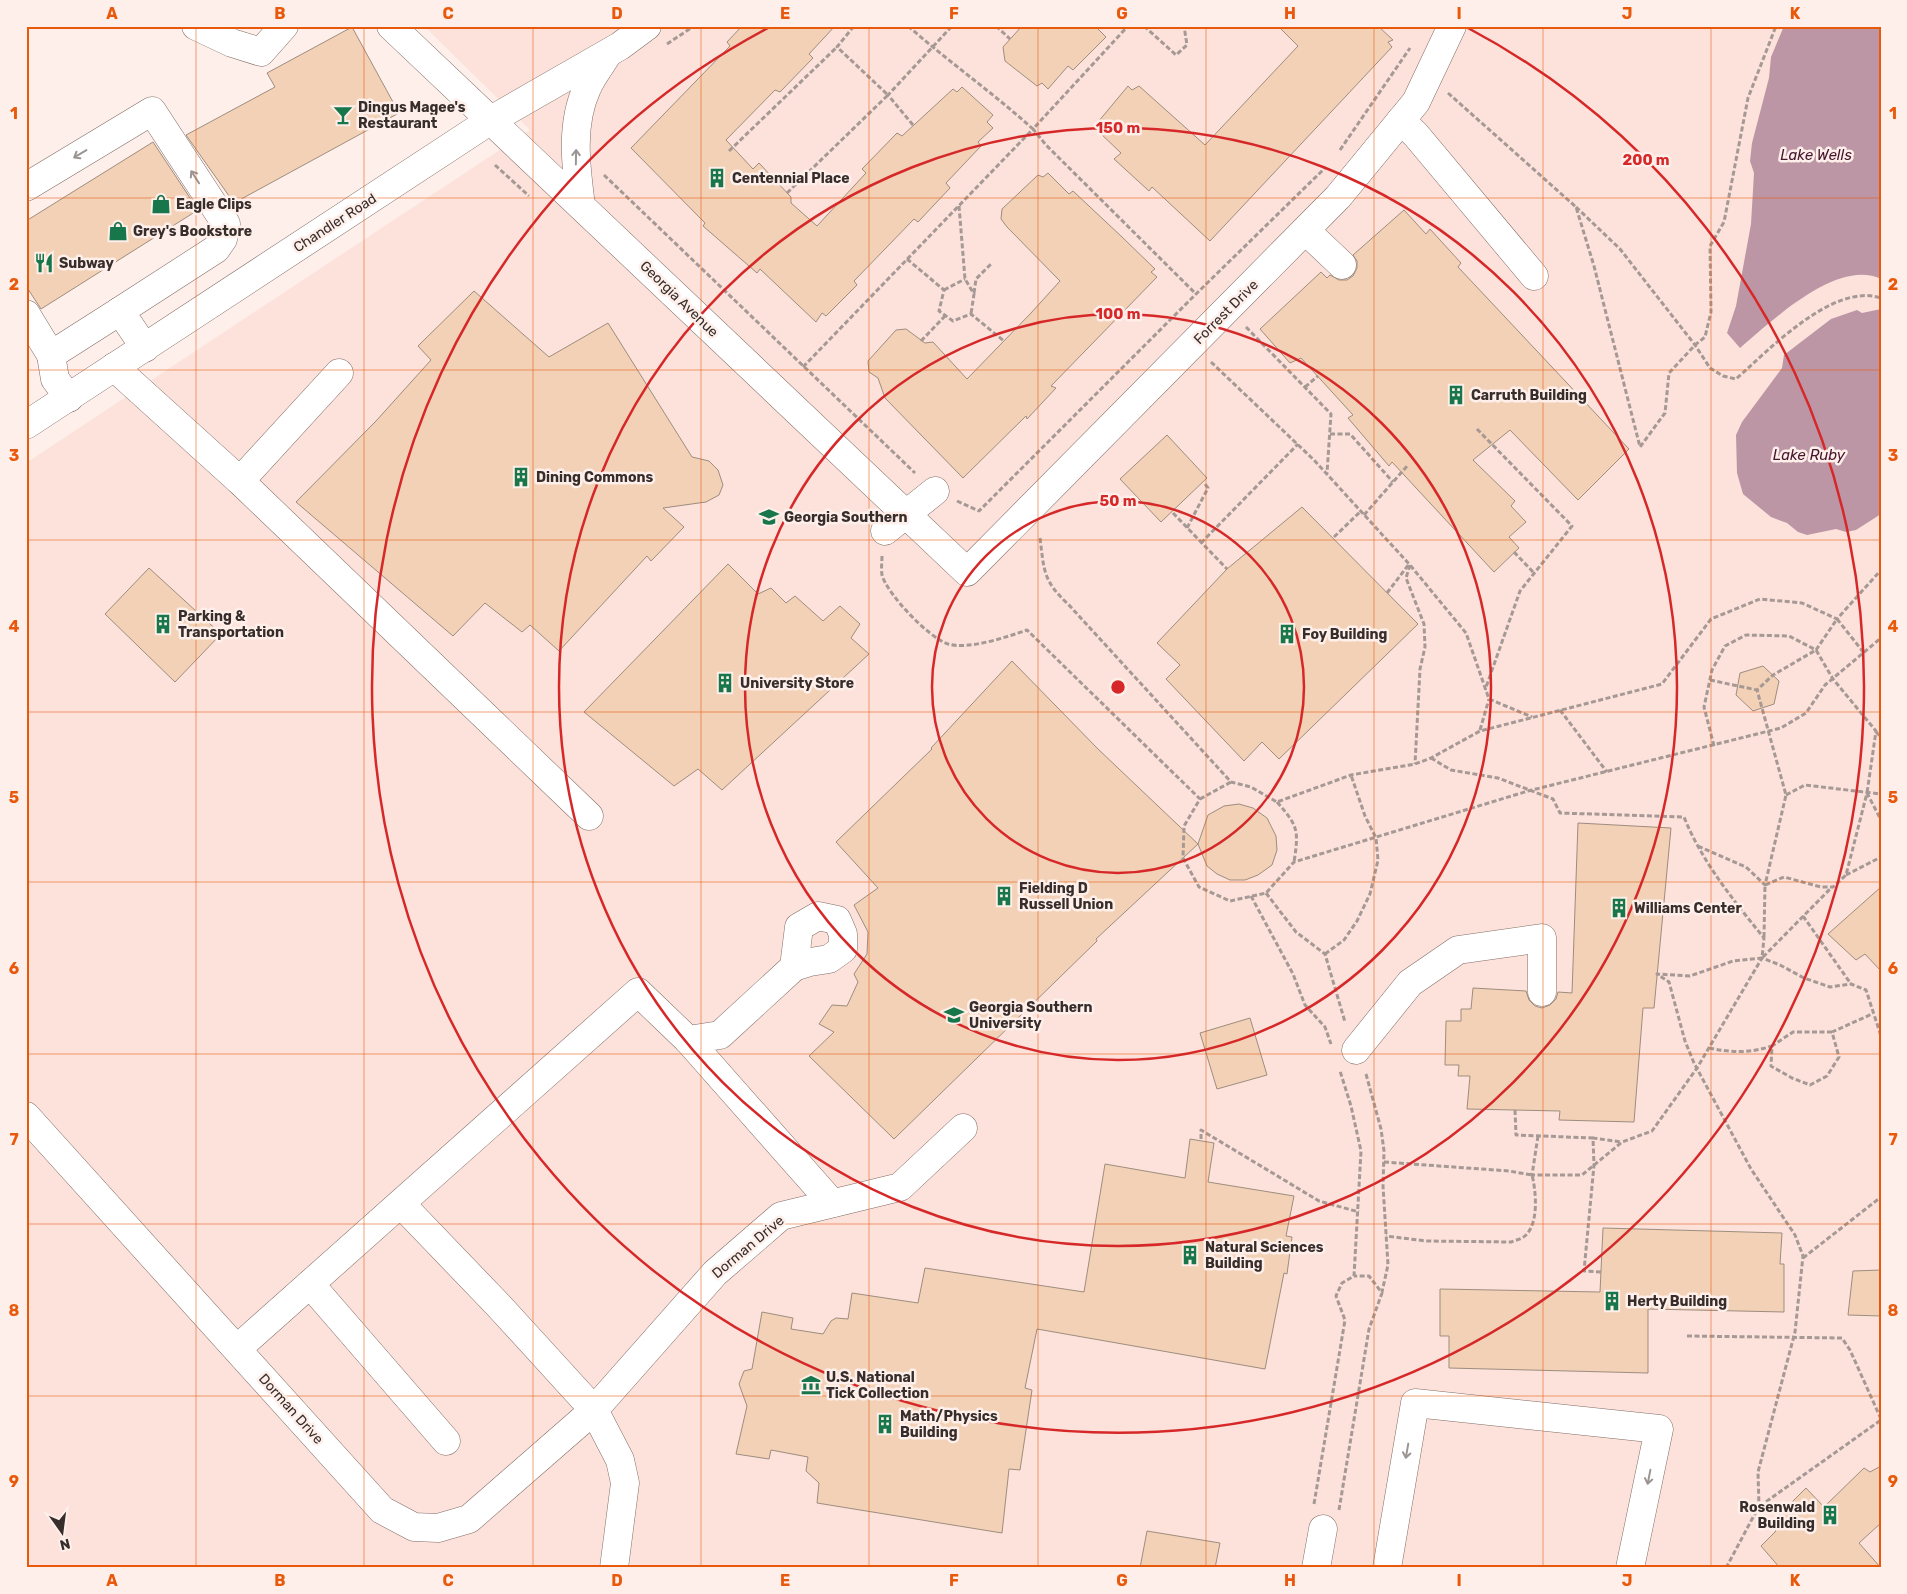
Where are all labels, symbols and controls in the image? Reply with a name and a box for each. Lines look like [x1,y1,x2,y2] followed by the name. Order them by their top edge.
[106,4,118,23] text: A
[274,4,286,23] text: B
[442,4,454,23] text: C
[611,4,623,23] text: D
[780,4,790,23] text: E
[949,4,959,23] text: F
[1116,4,1128,23] text: G
[1284,4,1296,23] text: H
[1456,4,1462,23] text: I
[1622,4,1632,23] text: J
[1790,4,1801,23] text: K
[358,99,466,132] place label: Dingus Magee's Restaurant
[10,104,18,123] text: 1
[332,104,354,126] bar icon: Dingus Magee's Restaurant
[1889,104,1897,123] text: 1
[1096,119,1140,137] text: 150 m
[1780,146,1852,164] water label: Lake Wells
[74,149,88,159] one-way arrow
[571,150,581,166] one-way arrow
[1622,151,1670,169] text: 200 m
[706,167,728,189] building icon: Centennial Place
[732,170,849,187] place label: Centennial Place
[190,171,200,185] one-way arrow
[290,190,380,256] street label: Chandler Road
[150,193,172,215] shop icon: Eagle Clips
[176,196,252,213] place label: Eagle Clips
[107,220,129,242] shop icon: Grey's Bookstore
[133,223,252,240] place label: Grey's Bookstore
[33,252,55,274] restaurant icon: Subway
[59,255,114,272] place label: Subway
[636,257,722,341] street label: Georgia Avenue
[9,275,19,294] text: 2
[1888,275,1898,294] text: 2
[1190,276,1262,348] street label: Forrest Drive
[1096,305,1140,323] text: 100 m
[1445,384,1467,406] building icon: Carruth Building
[1471,387,1587,404] place label: Carruth Building
[9,446,19,465] text: 3
[1773,446,1846,464] water label: Lake Ruby
[1888,446,1898,465] text: 3
[510,466,532,488] building icon: Dining Commons
[536,469,653,486] place label: Dining Commons
[1100,492,1136,510] text: 50 m
[758,506,780,528] school or university icon: Georgia Southern
[784,509,907,526] place label: Georgia Southern
[178,608,284,641] place label: Parking & Transportation
[152,613,174,635] building icon: Parking & Transportation
[9,617,20,636] text: 4
[1888,617,1899,636] text: 4
[1276,623,1298,645] building icon: Foy Building
[1302,626,1387,643] place label: Foy Building
[714,672,736,694] building icon: University Store
[740,675,854,692] place label: University Store
[1109,678,1127,696] centre of rings
[9,788,19,807] text: 5
[1888,788,1898,807] text: 5
[1019,880,1113,913] place label: Fielding D Russell Union
[993,885,1015,907] building icon: Fielding D Russell Union
[1608,897,1630,919] building icon: Williams Center
[1634,900,1742,917] place label: Williams Center
[9,959,19,978] text: 6
[1888,959,1898,978] text: 6
[969,999,1092,1032] place label: Georgia Southern University
[943,1004,965,1026] school or university icon: Georgia Southern University
[9,1130,19,1149] text: 7
[1888,1130,1898,1149] text: 7
[709,1212,788,1282] street label: Dorman Drive
[1205,1239,1324,1272] place label: Natural Sciences Building
[1179,1244,1201,1266] building icon: Natural Sciences Building
[1601,1290,1623,1312] building icon: Herty Building
[1627,1293,1727,1310] place label: Herty Building
[9,1301,20,1320] text: 8
[1888,1301,1899,1320] text: 8
[826,1369,929,1402] place label: U.S. National Tick Collection
[255,1370,327,1448] street label: Dorman Drive
[800,1374,822,1396] museum icon: U.S. National Tick Collection
[900,1408,998,1441] place label: Math/Physics Building
[874,1413,896,1435] building icon: Math/Physics Building
[1401,1442,1411,1458] one-way arrow
[1644,1468,1653,1484] one-way arrow
[9,1472,19,1491] text: 9
[1888,1472,1898,1491] text: 9
[1739,1499,1815,1532] place label: Rosenwald Building
[1819,1504,1841,1526] building icon: Rosenwald Building
[38,1506,88,1556] north arrow
[58,1535,72,1554] text: N
[106,1571,118,1590] text: A
[274,1571,286,1590] text: B
[442,1571,454,1590] text: C
[611,1571,623,1590] text: D
[780,1571,790,1590] text: E
[949,1571,959,1590] text: F
[1116,1571,1128,1590] text: G
[1284,1571,1296,1590] text: H
[1456,1571,1462,1590] text: I
[1622,1571,1632,1590] text: J
[1790,1571,1801,1590] text: K

